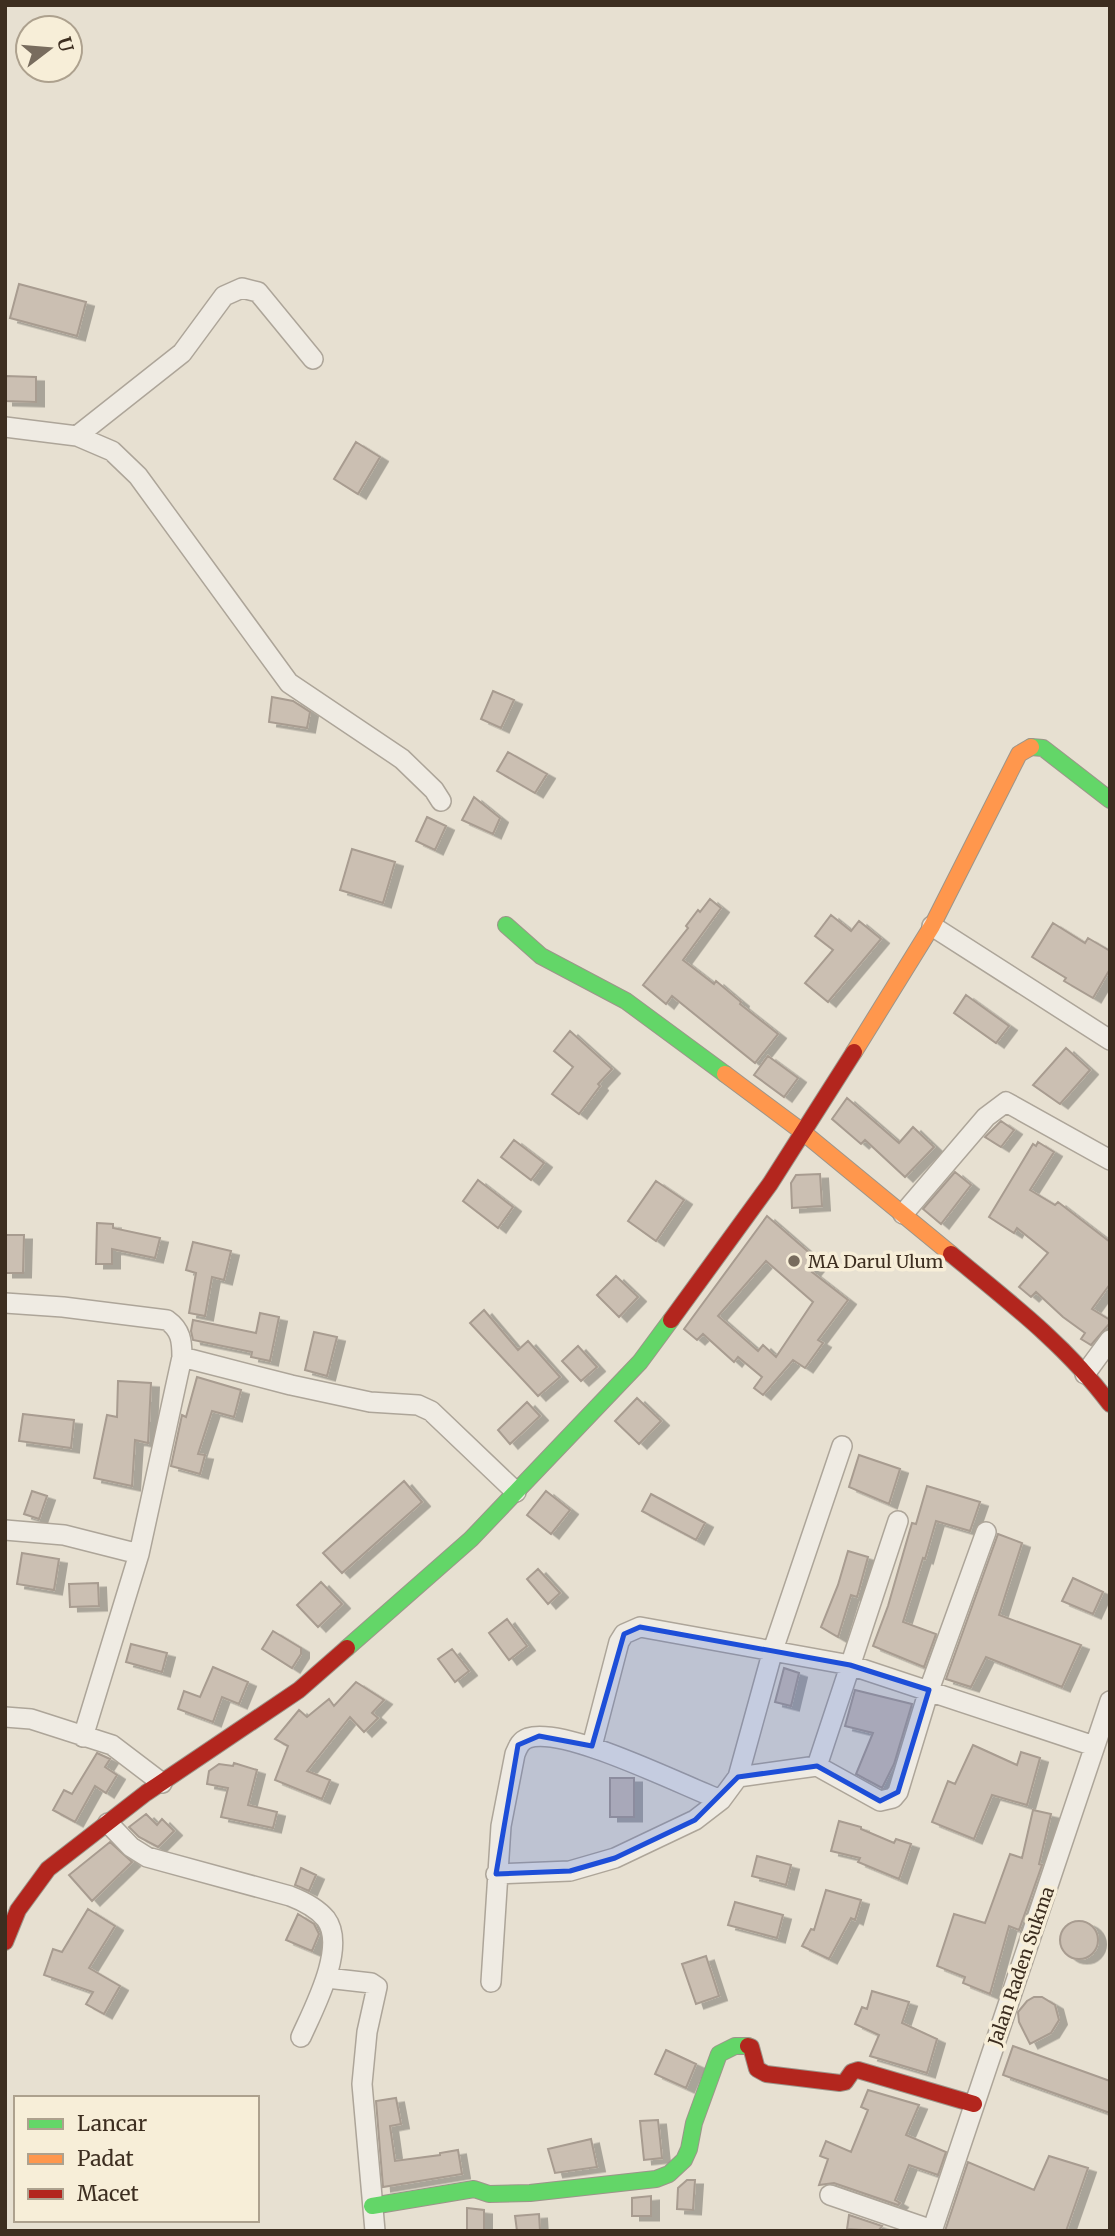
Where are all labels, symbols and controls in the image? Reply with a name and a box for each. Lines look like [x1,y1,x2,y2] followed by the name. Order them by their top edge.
[14,14,84,84] north arrow
[52,34,79,54] text: U
[808,1250,944,1273] place label: MA Darul Ulum
[786,1253,802,1269] marker: MA Darul Ulum
[983,1883,1059,2050] street label: Jalan Raden Sukma
[14,2096,259,2222] legend
[77,2110,147,2137] text: Lancar
[77,2145,134,2172] text: Padat
[77,2180,139,2207] text: Macet

